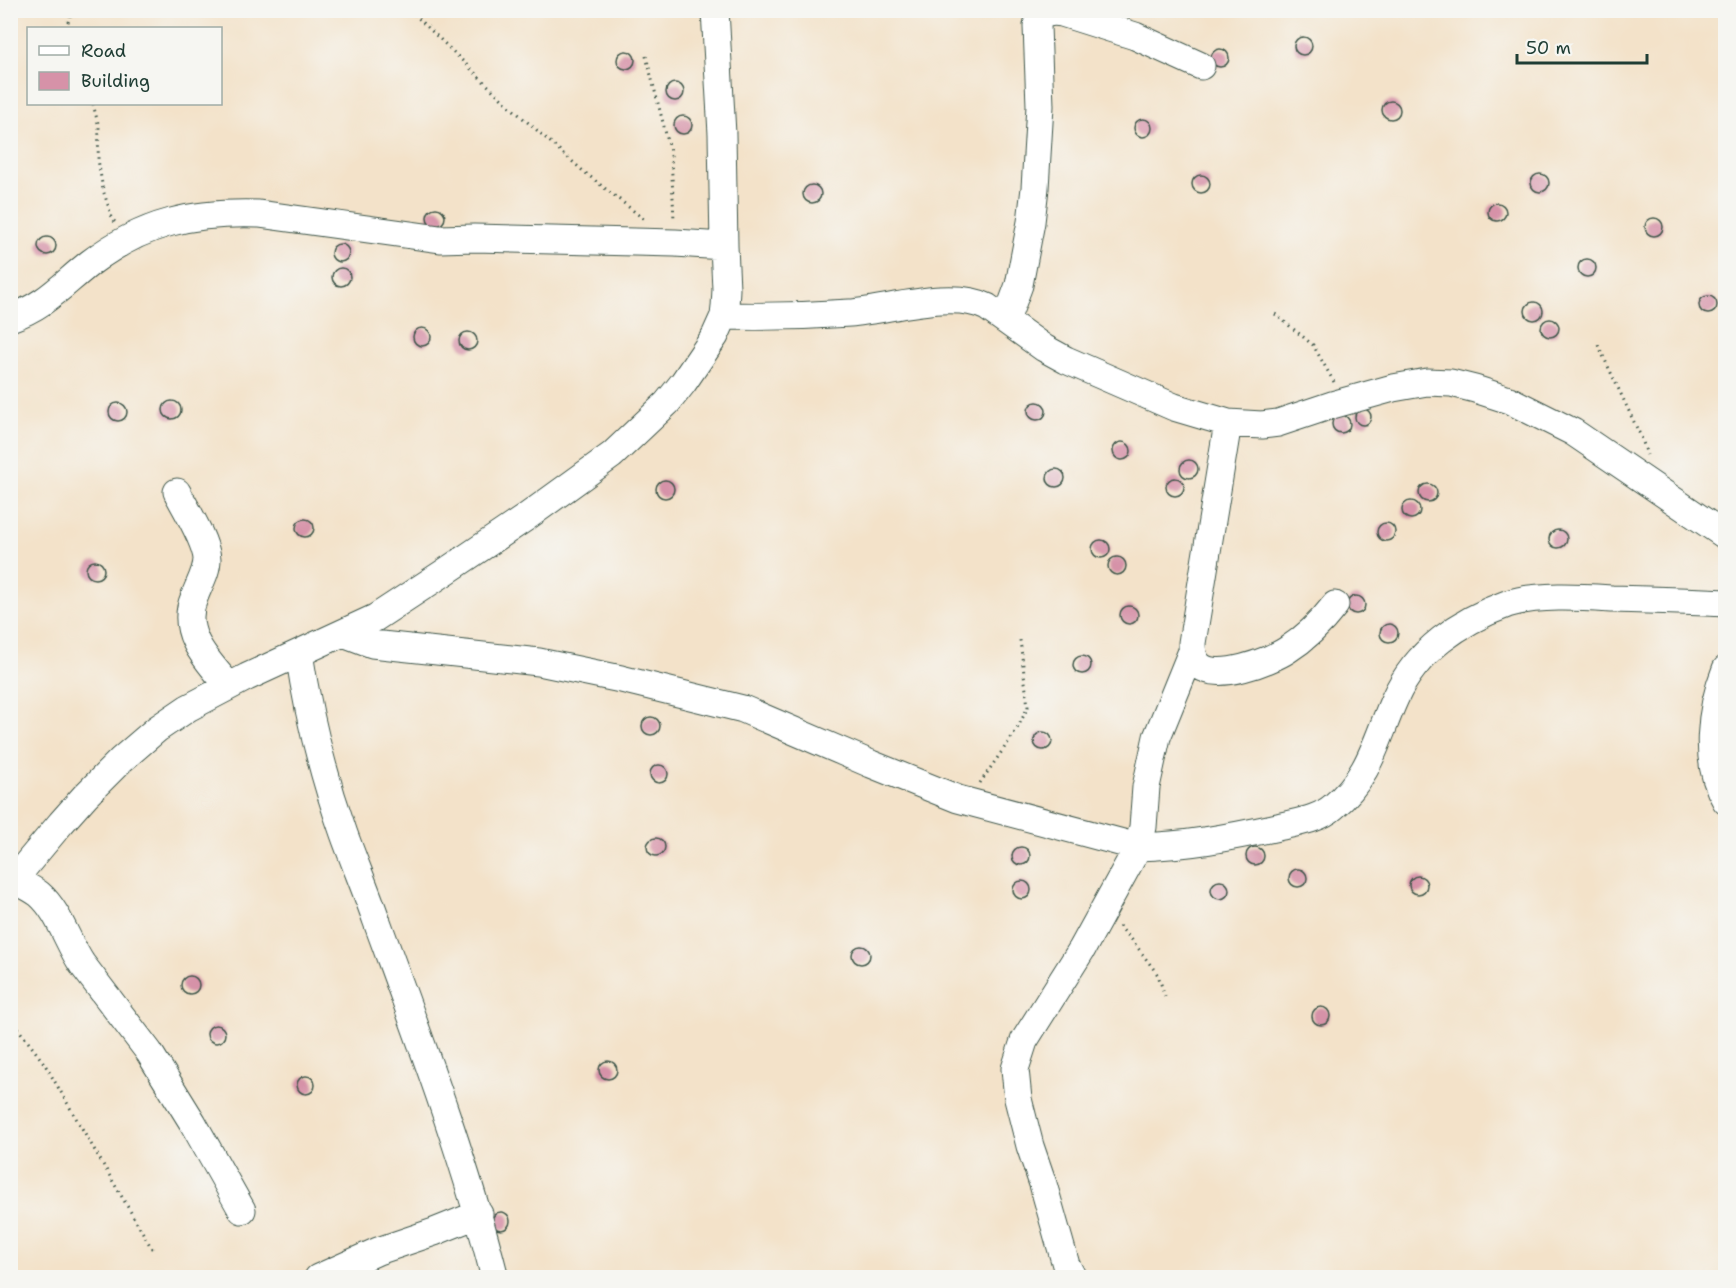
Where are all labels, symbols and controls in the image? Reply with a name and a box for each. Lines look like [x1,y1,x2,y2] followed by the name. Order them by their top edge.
[27,27,222,105] legend
[1517,27,1648,65] scale bar
[1526,36,1571,60] text: 50 m
[81,39,126,63] text: Road
[81,69,150,93] text: Building

